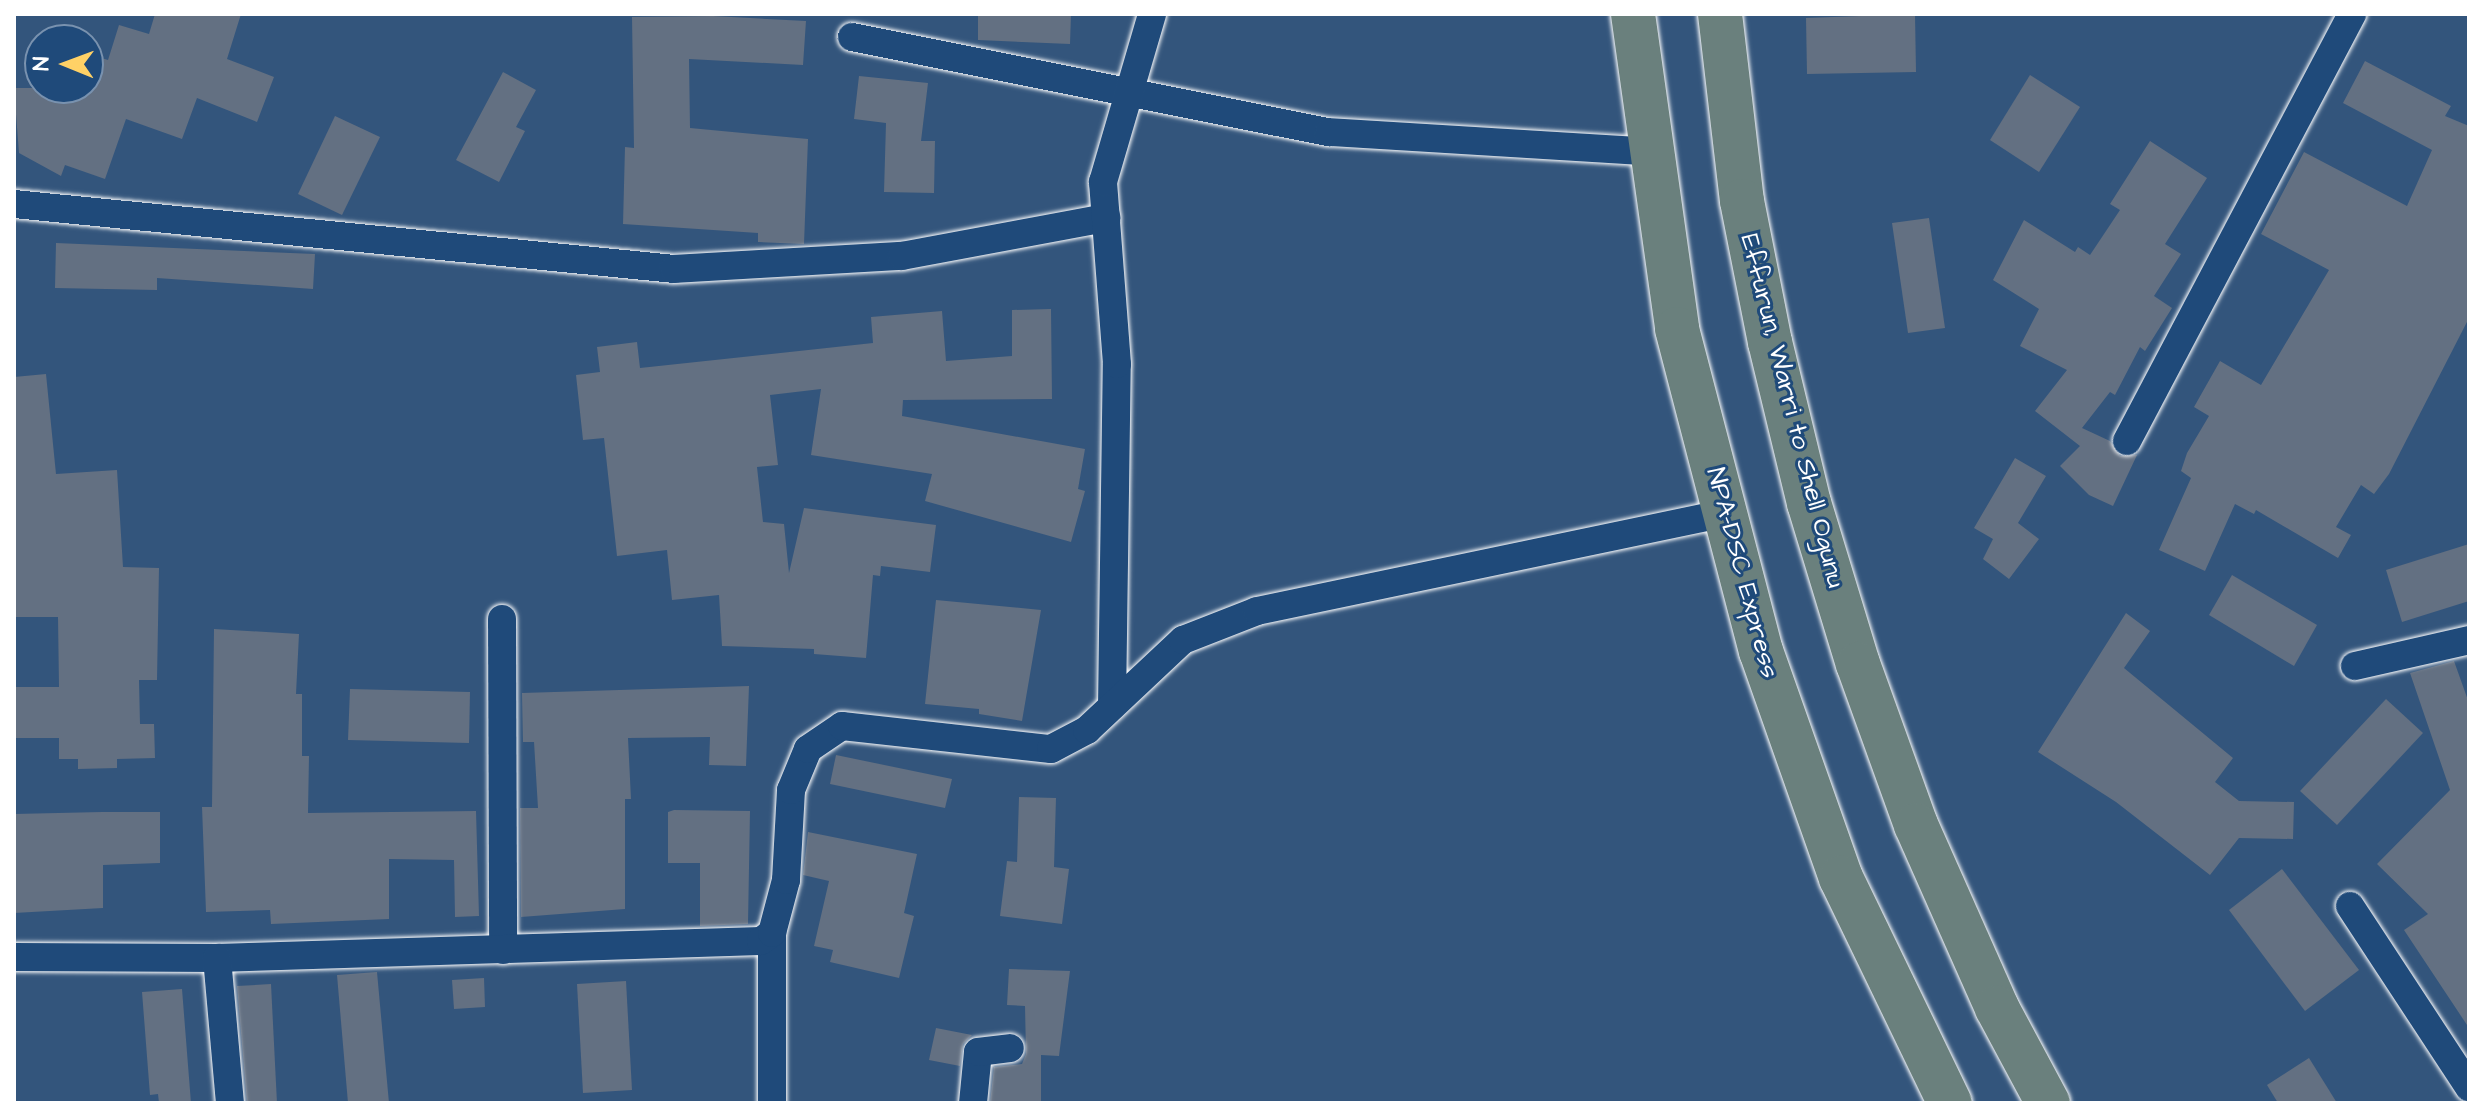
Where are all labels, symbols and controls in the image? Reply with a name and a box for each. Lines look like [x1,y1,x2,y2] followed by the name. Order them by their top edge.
[24,24,104,104] north arrow
[26,56,57,71] text: N
[1733,231,1851,591] street label: Effurun, Warri to Shell Ogunu
[1699,464,1785,682] street label: NPA-DSC Express

